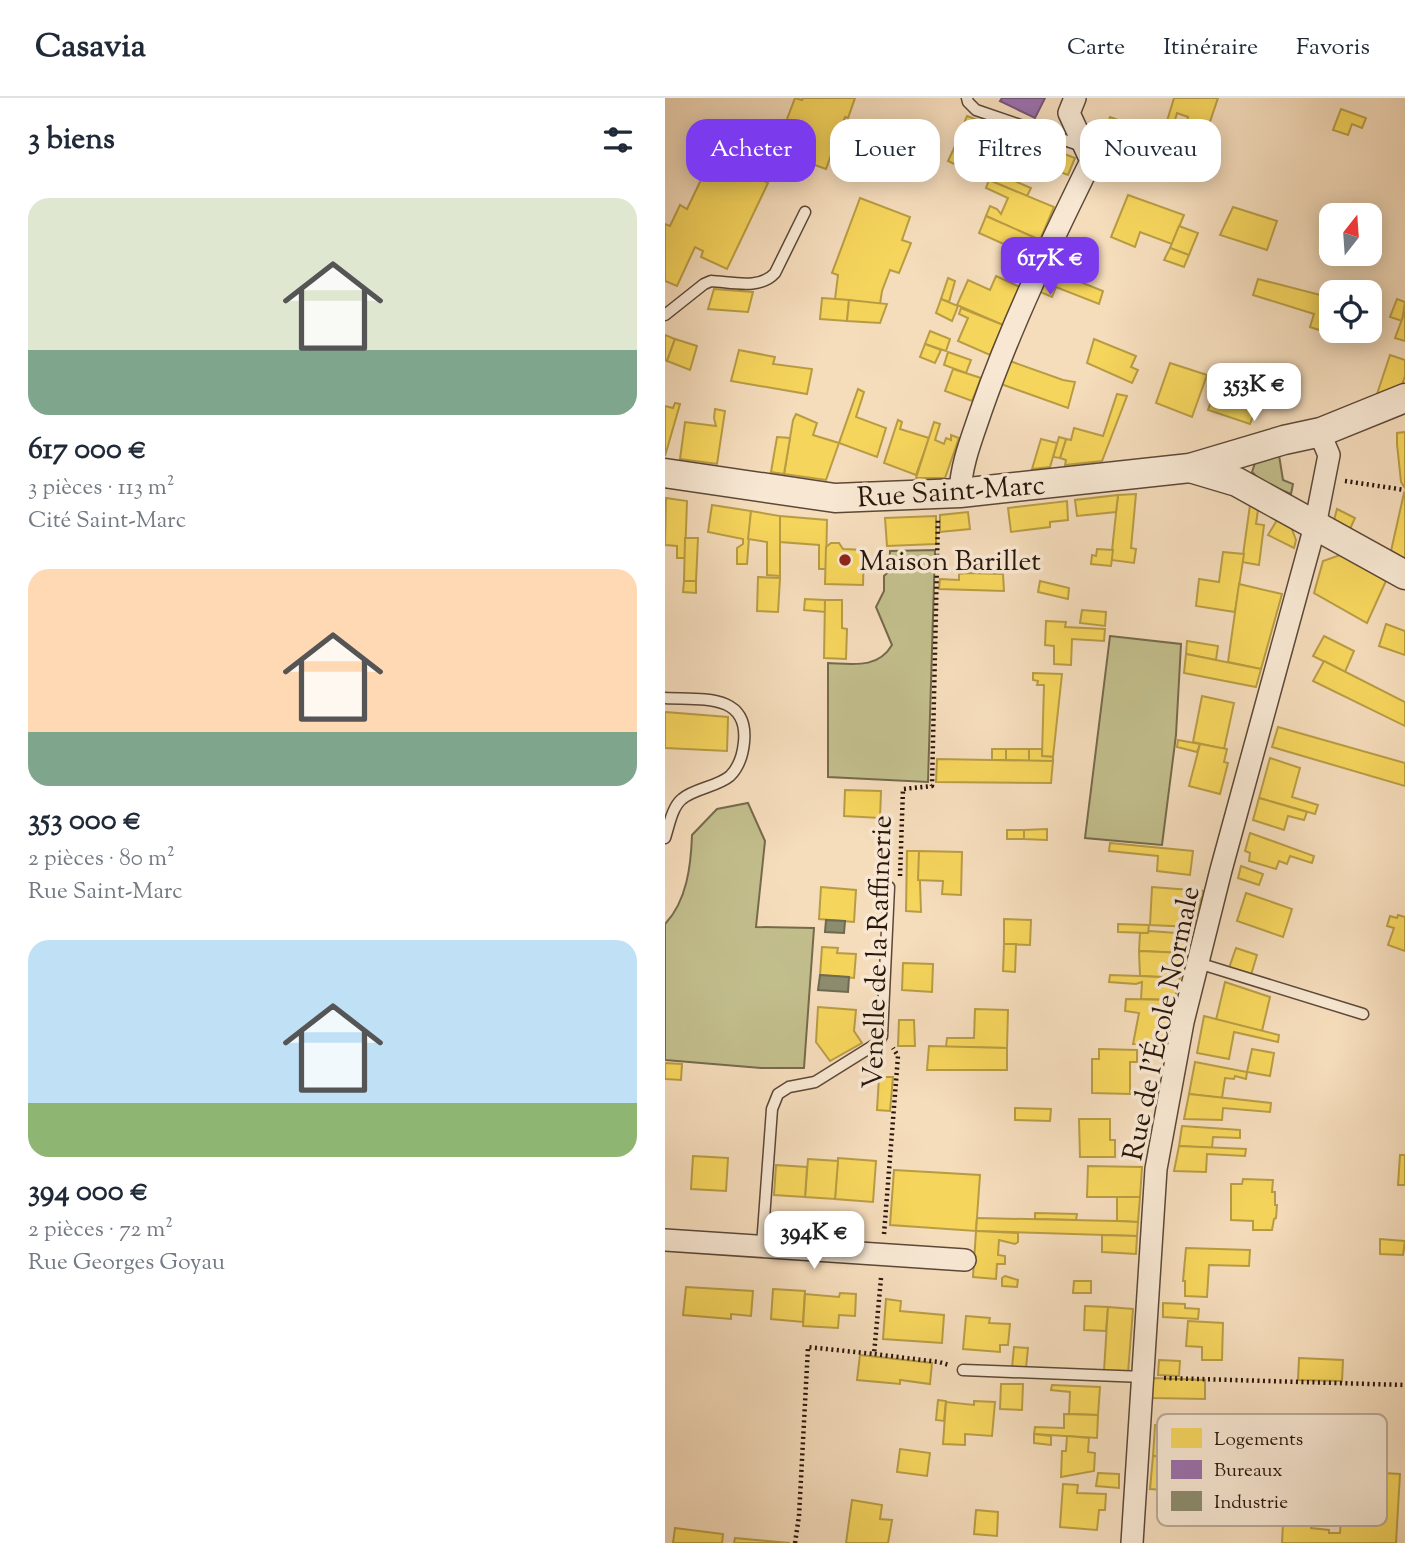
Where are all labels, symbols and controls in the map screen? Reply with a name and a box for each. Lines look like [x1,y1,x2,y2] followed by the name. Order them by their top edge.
[35,24,146,72] text: Casavia
[1067,31,1125,65] text: Carte
[1163,31,1258,65] text: Itinéraire
[1296,31,1370,65] text: Favoris
[28,119,115,162] text: 3 biens
[686,119,816,182] chip: Acheter
[830,119,940,182] chip: Louer
[954,119,1066,182] chip: Filtres
[1080,119,1221,182] chip: Nouveau
[599,121,637,159] icon: filters
[1319,203,1383,266] north arrow
[1319,203,1382,343] map controls
[993,238,1107,297] pin: 617K €
[270,243,396,369] icon: home
[1017,243,1083,276] text: 617K €
[1319,280,1382,343] button: locate
[1197,364,1311,423] pin: 353K €
[1223,369,1285,402] text: 353K €
[28,429,147,472] text: 617 000 €
[856,466,1047,520] street label: Rue Saint-Marc
[28,472,174,505] text: 3 pièces · 113 m²
[28,505,186,538] text: Cité Saint-Marc
[859,543,1041,583] place label: Maison Barillet
[837,552,853,568] marker: Maison Barillet
[270,614,396,740] icon: home
[28,800,141,843] text: 353 000 €
[854,815,904,1090] street label: Venelle de la Raffinerie
[28,843,175,876] text: 2 pièces · 80 m²
[28,876,183,909] text: Rue Saint-Marc
[1114,883,1212,1165] street label: Rue de l'École Normale
[270,985,396,1111] icon: home
[28,1171,148,1214] text: 394 000 €
[757,1212,871,1271] pin: 394K €
[28,1214,173,1247] text: 2 pièces · 72 m²
[780,1217,848,1250] text: 394K €
[28,1247,225,1280] text: Rue Georges Goyau
[1157,1414,1387,1526] legend
[1214,1427,1303,1454] text: Logements
[1214,1458,1283,1485] text: Bureaux
[1214,1490,1288,1517] text: Industrie

